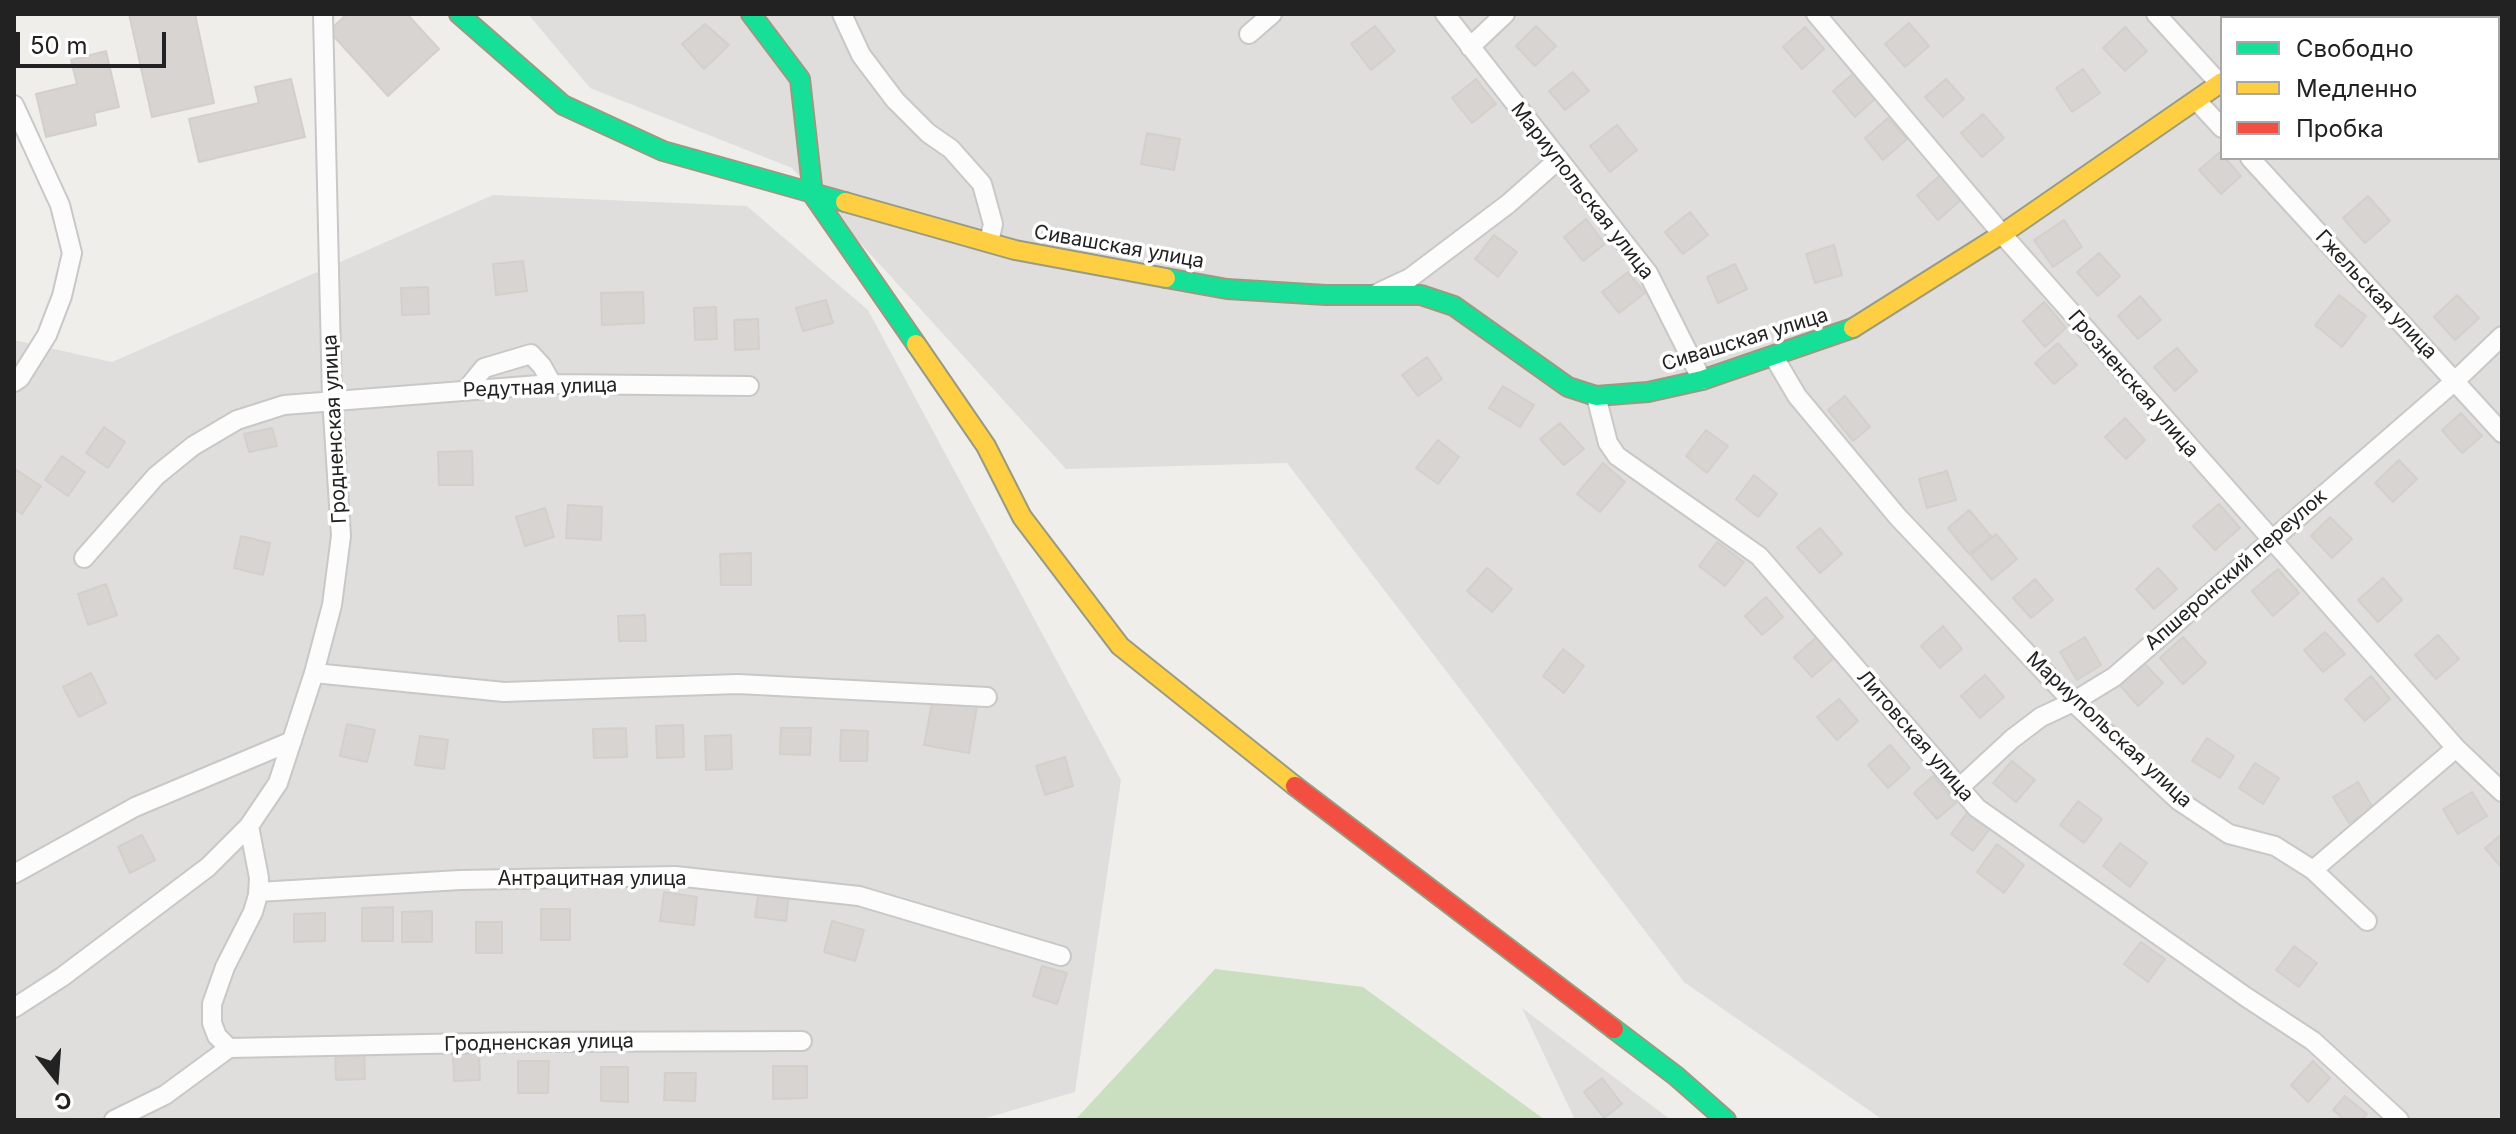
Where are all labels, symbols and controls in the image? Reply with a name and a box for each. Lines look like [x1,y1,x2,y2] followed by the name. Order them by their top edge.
[20,16,170,66] scale bar
[2220,16,2500,160] legend
[30,31,88,60] text: 50 m
[2296,34,2414,63] text: Свободно
[2296,74,2417,103] text: Медленно
[1506,98,1658,284] street label: Мариупольская улица
[2296,114,2384,143] text: Пробка
[1032,220,1206,274] street label: Сивашская улица
[2310,226,2442,364] street label: Гжельская улица
[1659,303,1831,377] street label: Сивашская улица
[2063,306,2203,462] street label: Грозненская улица
[318,334,352,524] street label: Гродненская улица
[462,373,618,403] street label: Редутная улица
[2140,485,2332,655] street label: Апшеронский переулок
[2021,647,2197,813] street label: Мариупольская улица
[1851,665,1979,807] street label: Литовская улица
[498,867,686,891] street label: Антрацитная улица
[444,1029,634,1057] street label: Гродненская улица
[16,1038,96,1118] north arrow
[51,1086,75,1116] text: С

